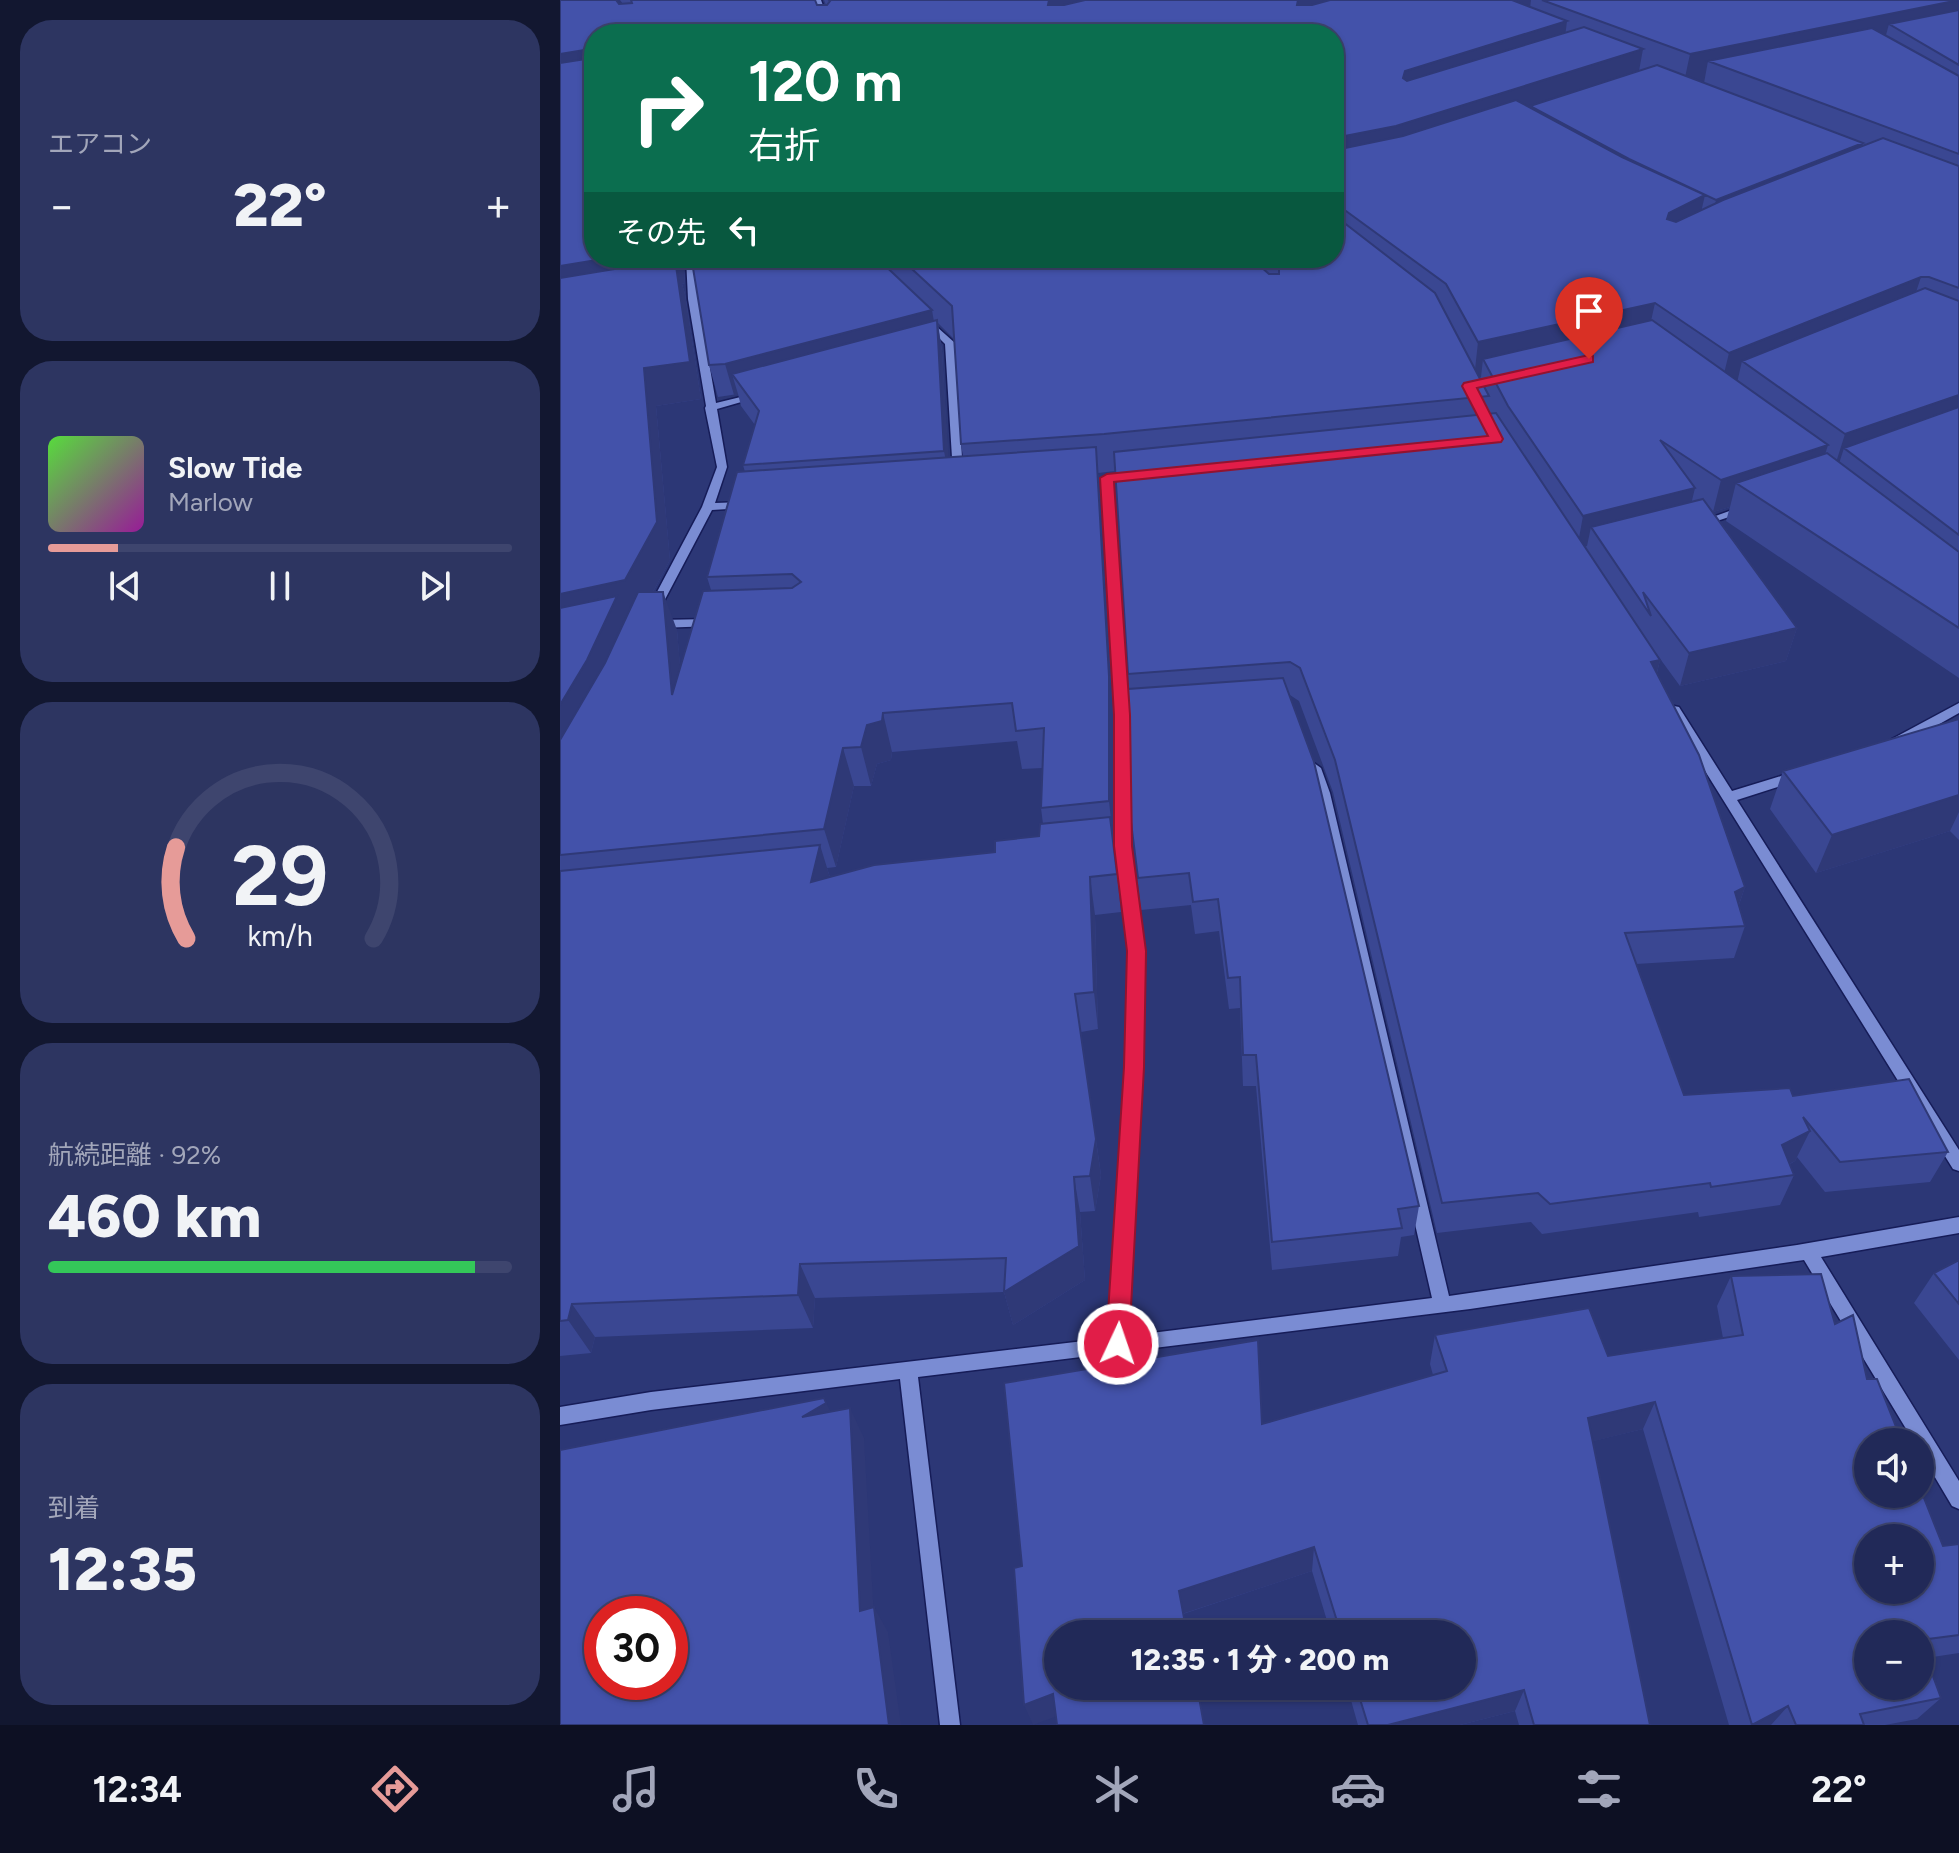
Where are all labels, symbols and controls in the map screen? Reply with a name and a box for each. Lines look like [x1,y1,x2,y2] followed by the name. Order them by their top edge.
[748,48,903,115] text: 120 m
[616,56,720,160] icon: right
[748,124,820,167] text: 右折
[48,128,152,160] text: エアコン
[233,169,327,241] text: 22°
[48,179,75,232] text: −
[485,179,512,232] text: +
[722,208,766,252] icon: left
[616,214,706,251] text: その先
[1555,277,1623,359] pin
[1567,289,1611,333] icon: arrive
[168,449,302,486] text: Slow Tide
[168,486,253,518] text: Marlow
[103,564,147,608] icon: previous
[258,564,302,608] icon: pause
[413,564,457,608] icon: next
[232,825,328,925] text: 29
[247,919,313,953] text: km/h
[48,1139,221,1171] text: 航続距離 · 92%
[48,1180,261,1252] text: 460 km
[1076,1302,1160,1386] position arrow
[1854,1428,1934,1700] map controls
[1854,1428,1934,1508] button: sound
[48,1492,100,1524] text: 到着
[1854,1524,1934,1604] button: +
[48,1533,197,1605] text: 12:35
[584,1596,688,1700] speed limit sign: 30
[1854,1620,1934,1700] button: −
[1131,1641,1389,1678] text: 12:35 · 1 分 · 200 m
[367,1761,423,1817] icon: directions
[608,1761,664,1817] icon: music
[848,1761,904,1817] icon: phone
[1089,1761,1145,1817] icon: climate
[1330,1761,1386,1817] icon: car
[1571,1761,1627,1817] icon: filters
[92,1768,182,1811] text: 12:34
[1811,1768,1867,1811] text: 22°

